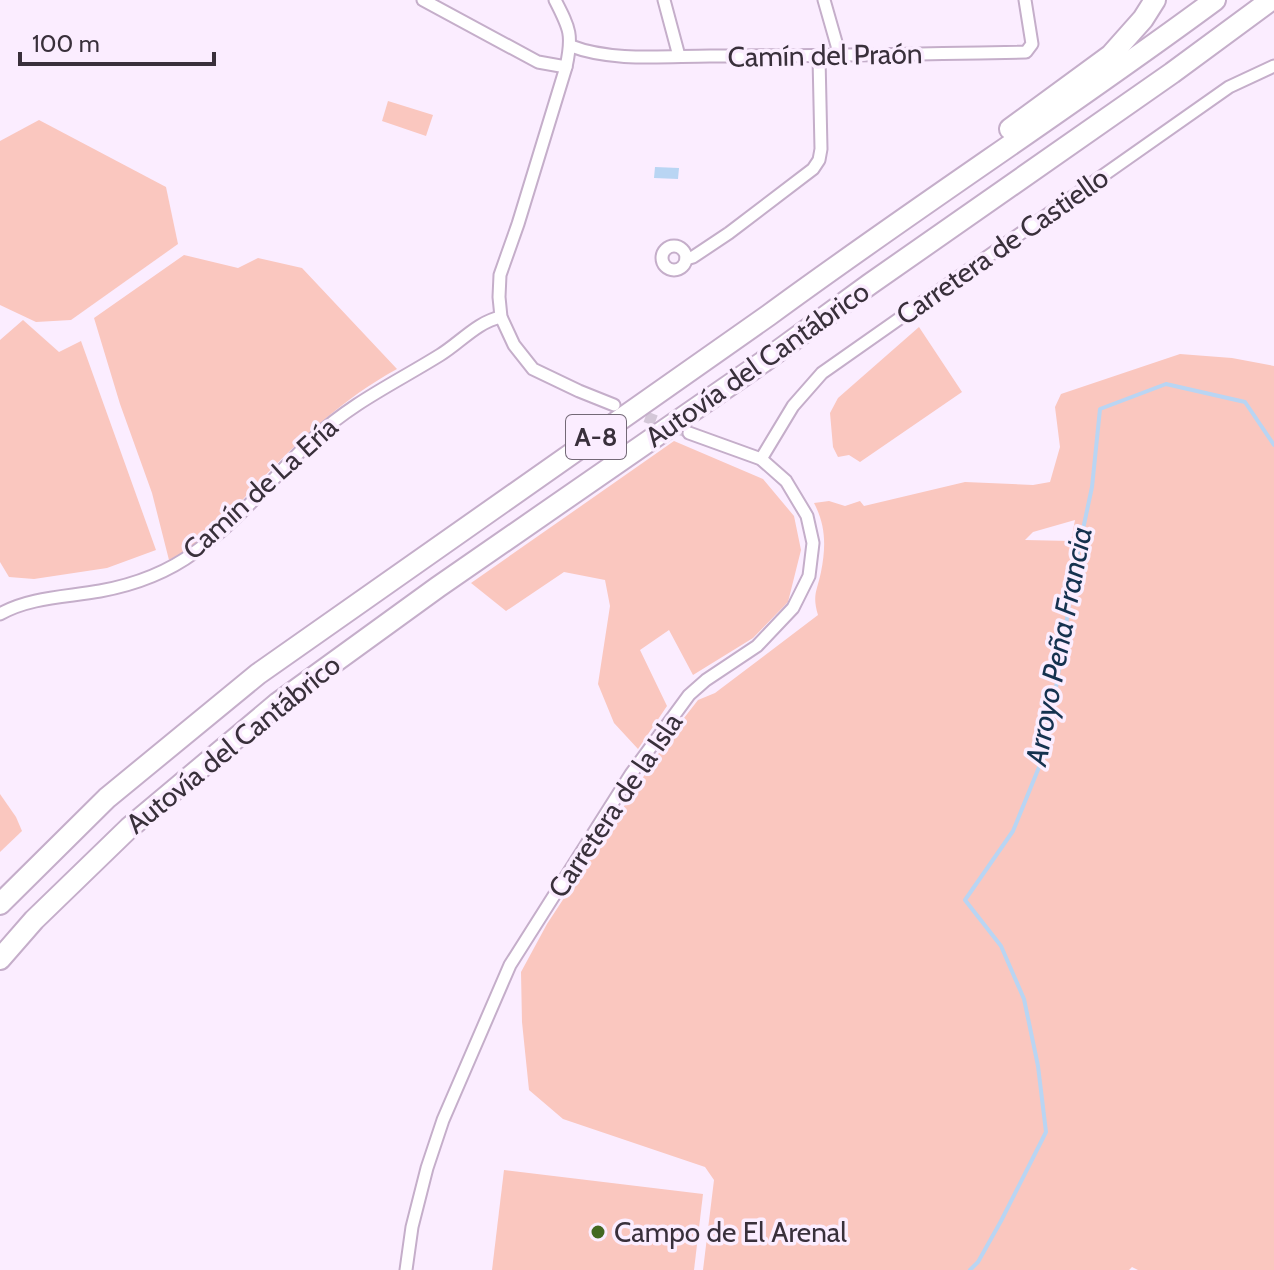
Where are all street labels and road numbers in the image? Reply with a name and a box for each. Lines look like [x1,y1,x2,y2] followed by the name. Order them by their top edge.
[727,36,923,74] street label: Camín del Praón
[889,160,1115,332] street label: Carretera de Castiello
[638,274,876,454] street label: Autovía del Cantábrico
[176,409,345,566] street label: Camín de La Ería
[566,415,626,459] road number: A-8
[119,647,347,841] street label: Autovía del Cantábrico
[541,706,690,904] street label: Carretera de la Isla

